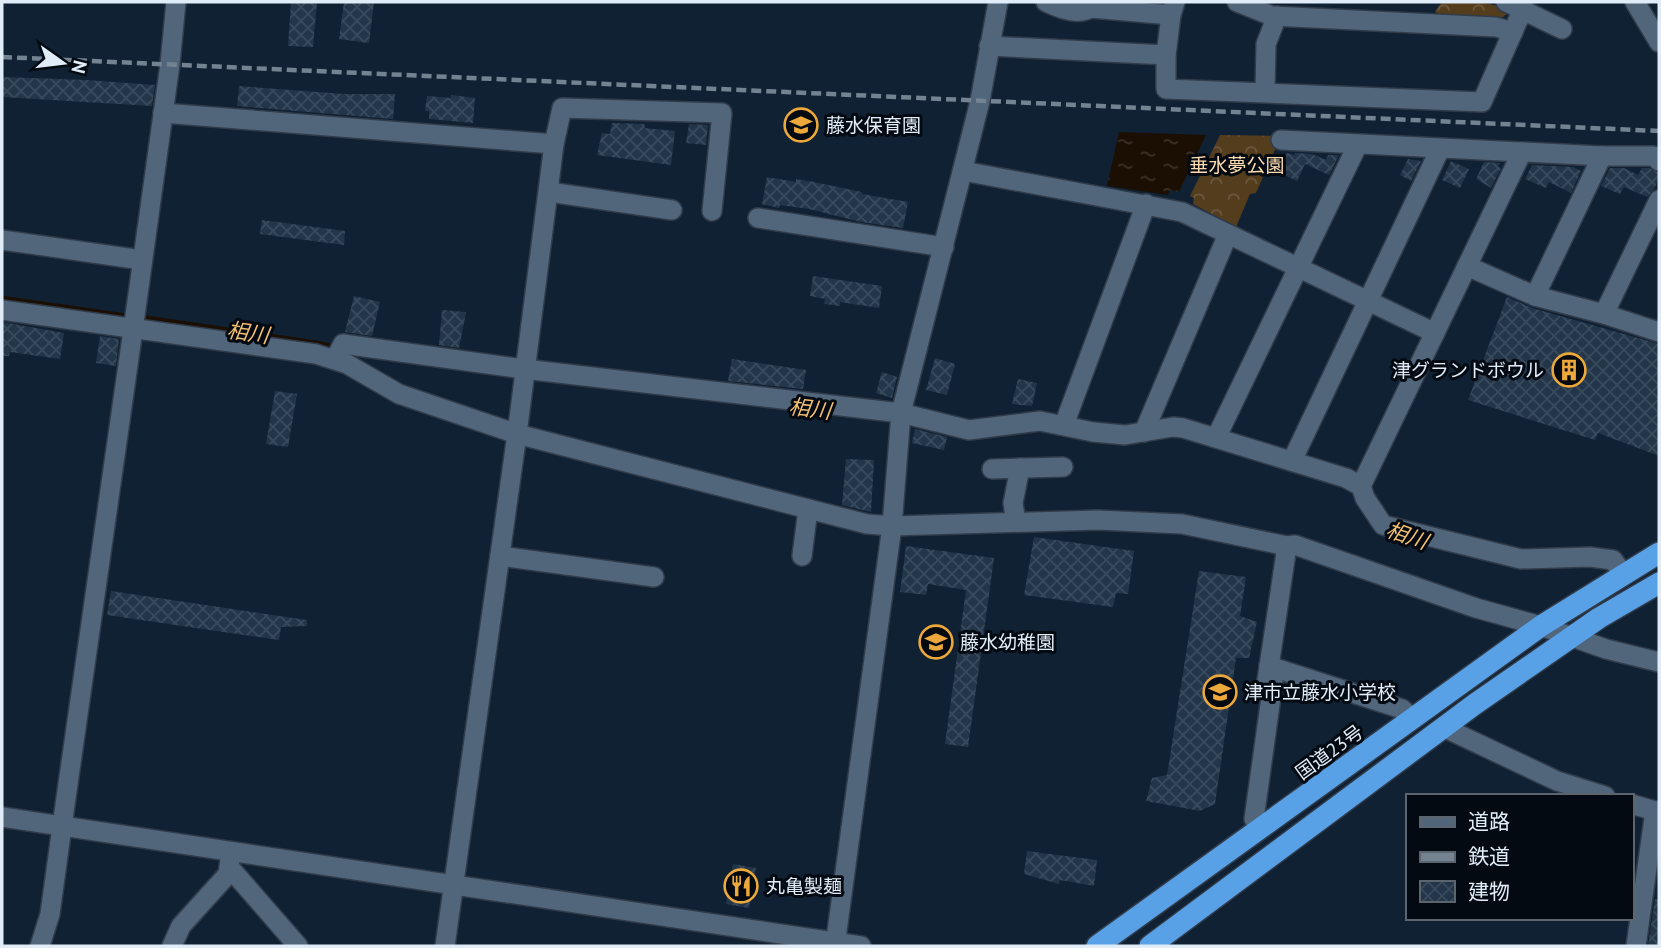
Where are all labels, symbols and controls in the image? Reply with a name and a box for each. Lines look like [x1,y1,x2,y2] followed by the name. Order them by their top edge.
[28,28,98,98] north arrow
[66,58,93,76] text: N
[782,106,820,144] school or university icon: 藤水保育園
[826,113,921,137] place label: 藤水保育園
[1189,153,1285,177] park label: 垂水夢公園
[225,316,273,349] water label: 相川
[1550,351,1588,389] building icon: 津グランドボウル
[1392,358,1544,382] place label: 津グランドボウル
[788,393,835,425] water label: 相川
[1383,516,1433,556] water label: 相川
[917,623,955,661] school or university icon: 藤水幼稚園
[960,630,1055,654] place label: 藤水幼稚園
[1201,673,1239,711] school or university icon: 津市立藤水小学校
[1244,680,1396,704] place label: 津市立藤水小学校
[1291,719,1367,785] street label: 国道23号
[1406,794,1633,920] legend
[1468,808,1510,835] text: 道路
[1468,843,1510,870] text: 鉄道
[722,867,760,905] restaurant icon: 丸亀製麺
[766,874,842,898] place label: 丸亀製麺
[1468,878,1510,905] text: 建物

